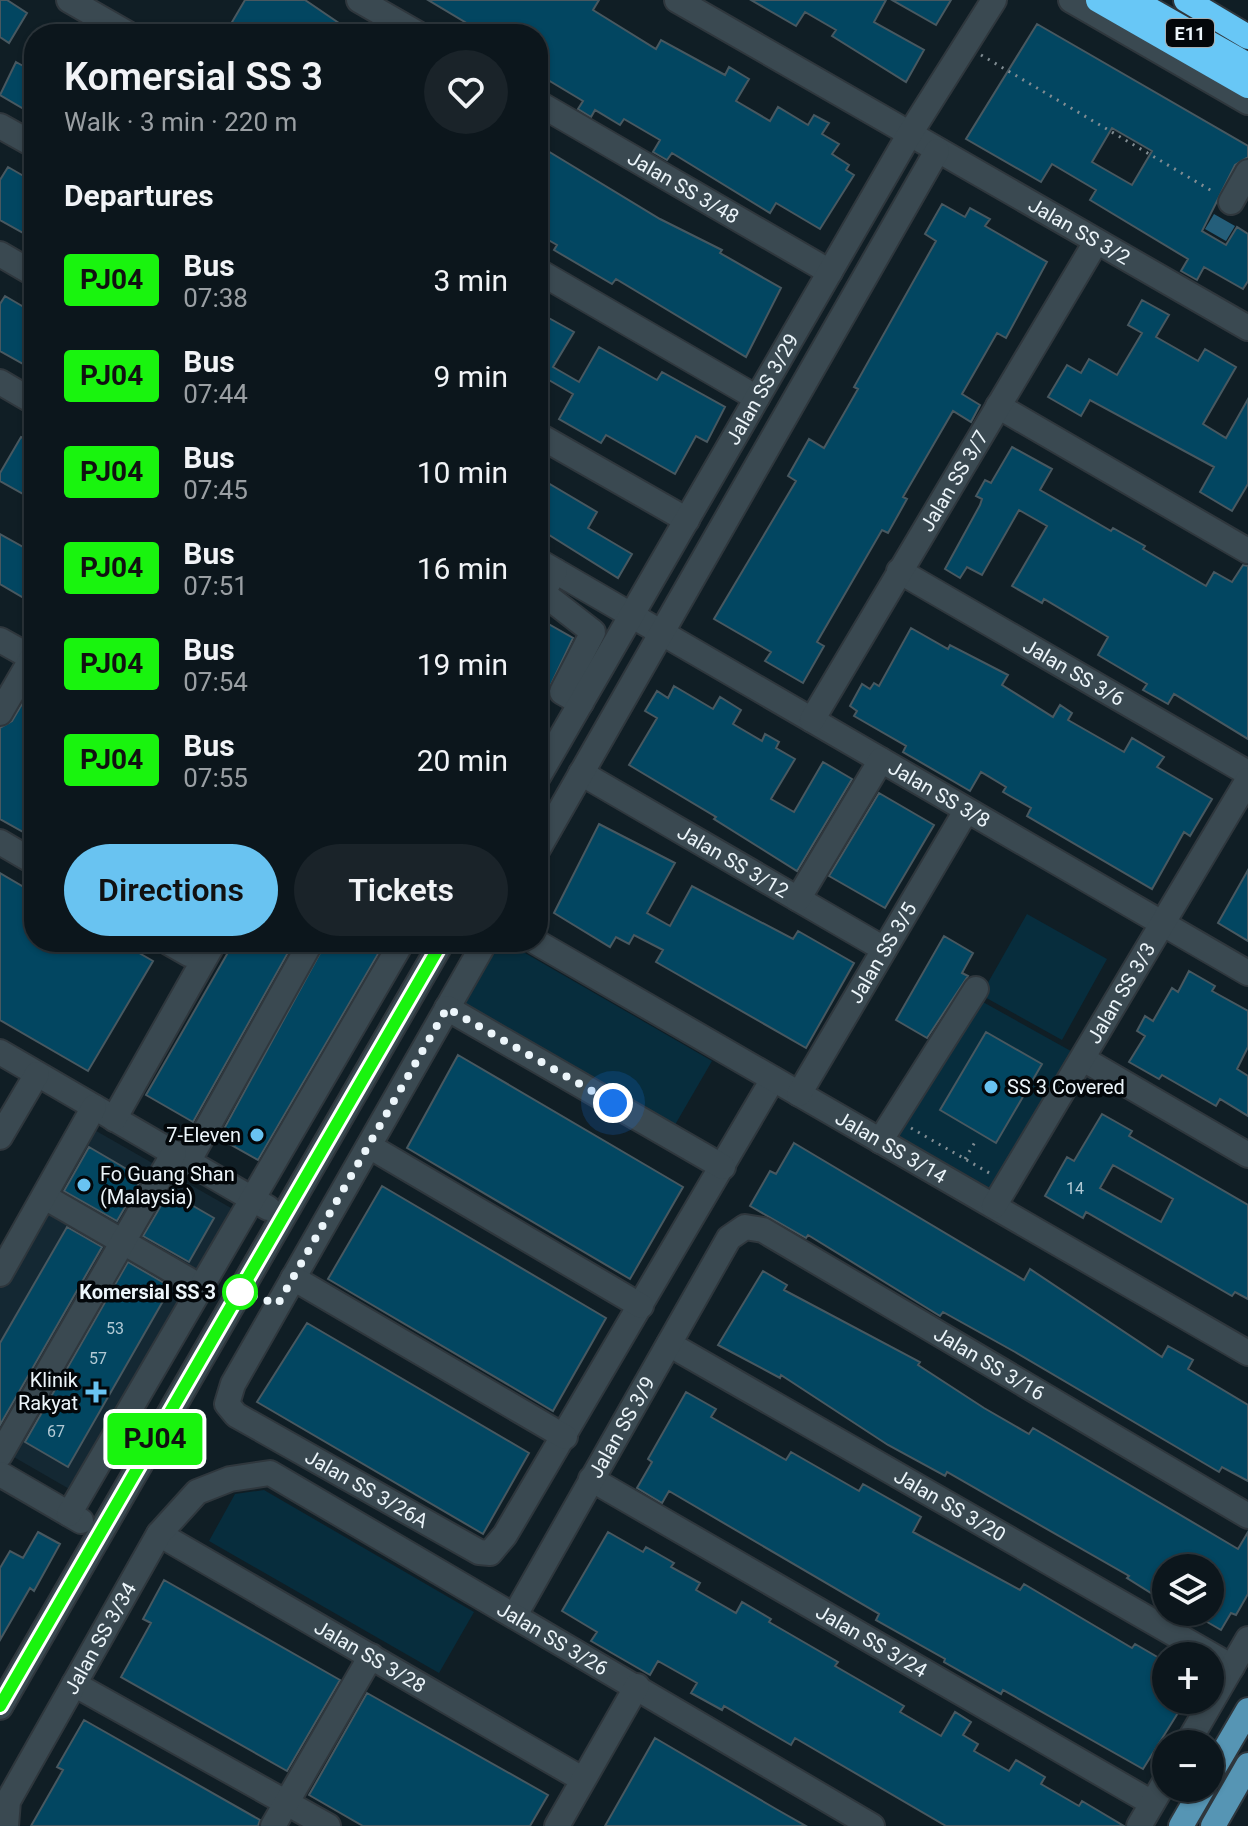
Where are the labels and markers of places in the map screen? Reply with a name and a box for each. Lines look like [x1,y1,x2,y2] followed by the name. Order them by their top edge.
[1007,1075,1125,1099] place label: SS 3 Covered
[982,1078,1000,1096] marker: SS 3 Covered
[166,1123,241,1147] place label: 7-Eleven
[248,1126,266,1144] marker: 7-Eleven
[100,1162,235,1209] place label: Fo Guang Shan (Malaysia)
[75,1176,93,1194] marker: Fo Guang Shan (Malaysia)
[223,1275,257,1309] marker: Komersial SS 3
[79,1280,216,1304] place label: Komersial SS 3
[18,1368,79,1415] place label: Klinik Rakyat
[85,1381,107,1403] marker: Klinik Rakyat

